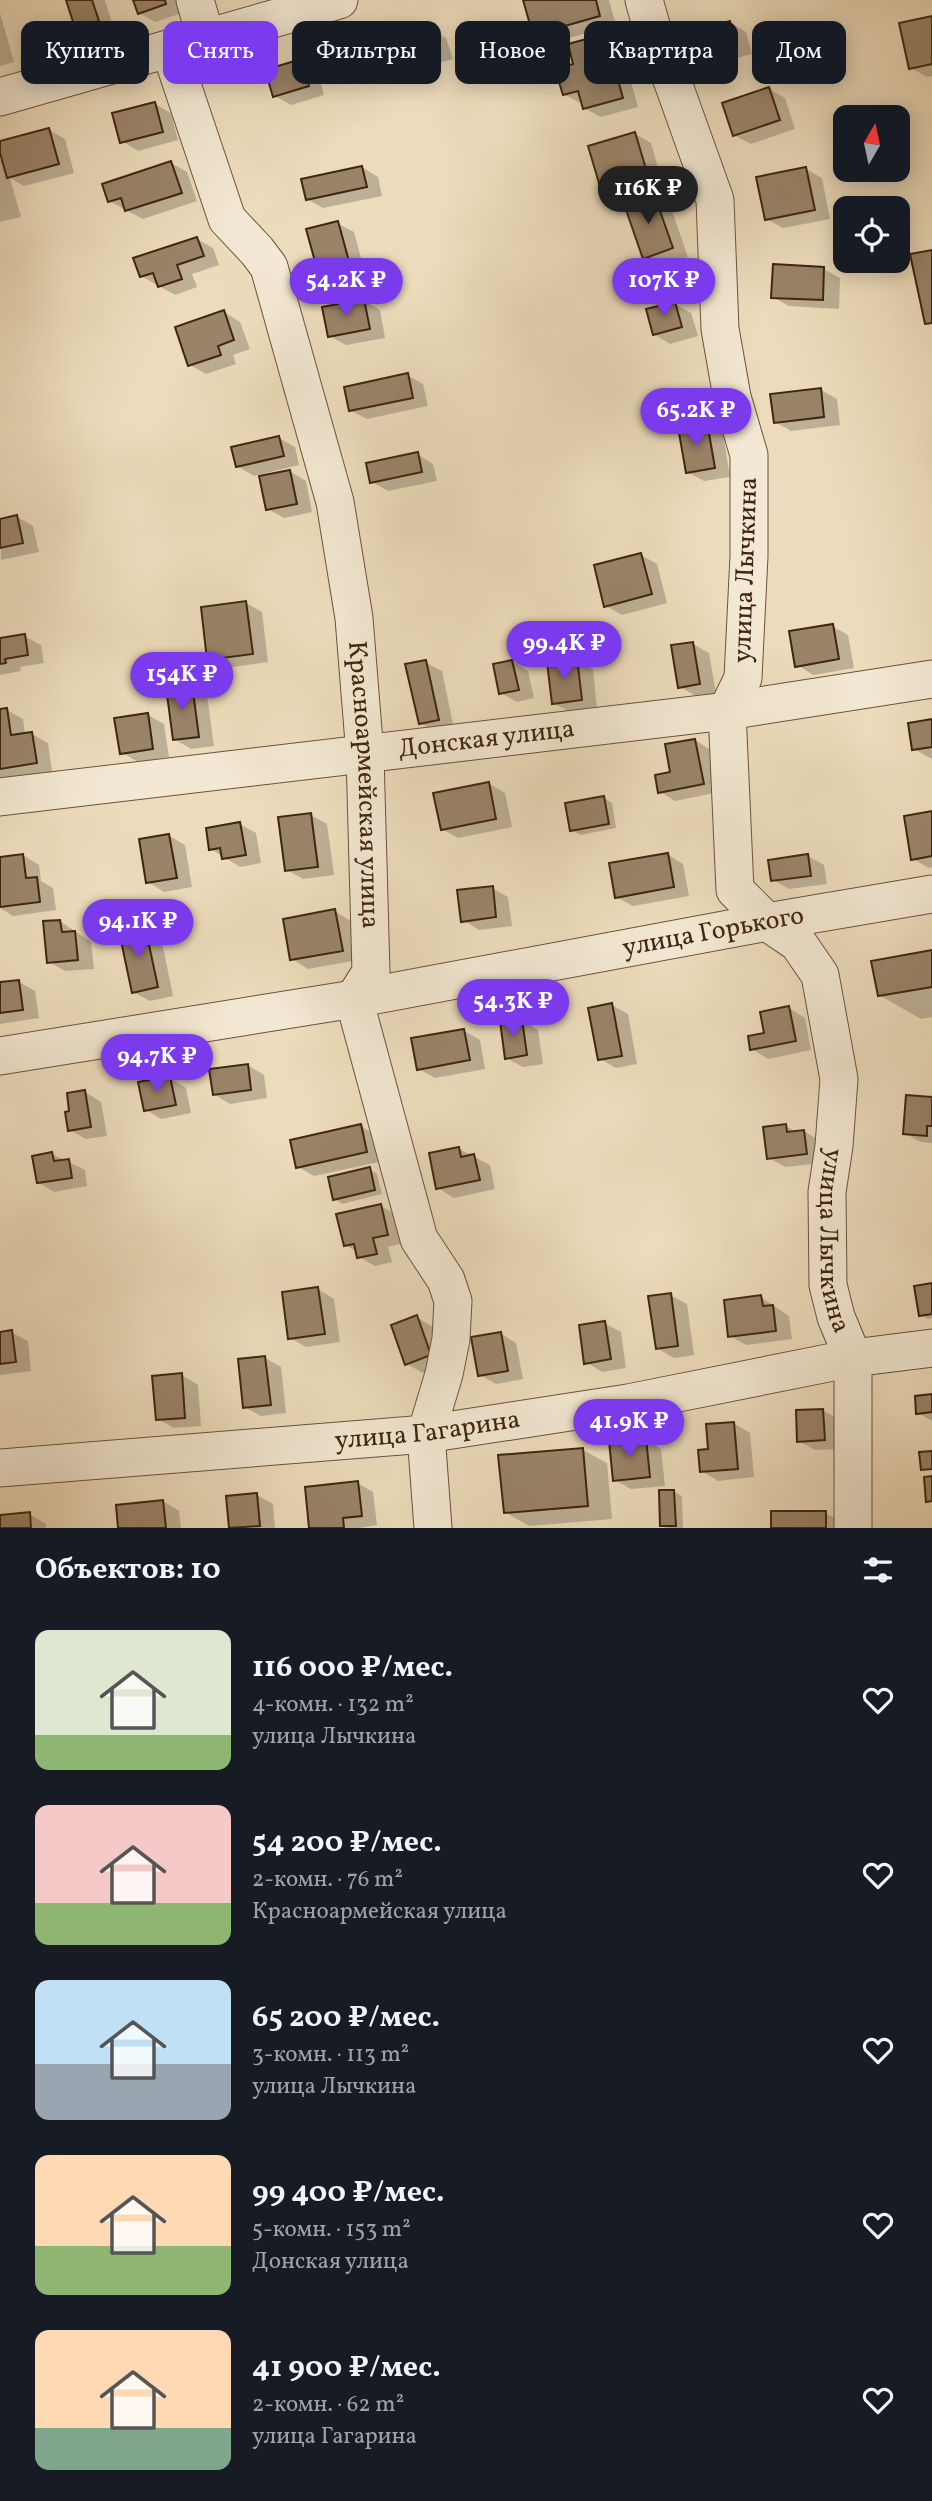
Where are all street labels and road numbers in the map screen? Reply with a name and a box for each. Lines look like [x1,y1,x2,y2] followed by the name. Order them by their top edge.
[725,476,767,664] street label: улица Лычкина
[338,640,388,929] street label: Красноармейская улица
[396,711,577,768] street label: Донская улица
[619,898,807,967] street label: улица Горького
[809,1146,859,1339] street label: улица Лычкина
[333,1402,523,1459] street label: улица Гагарина

